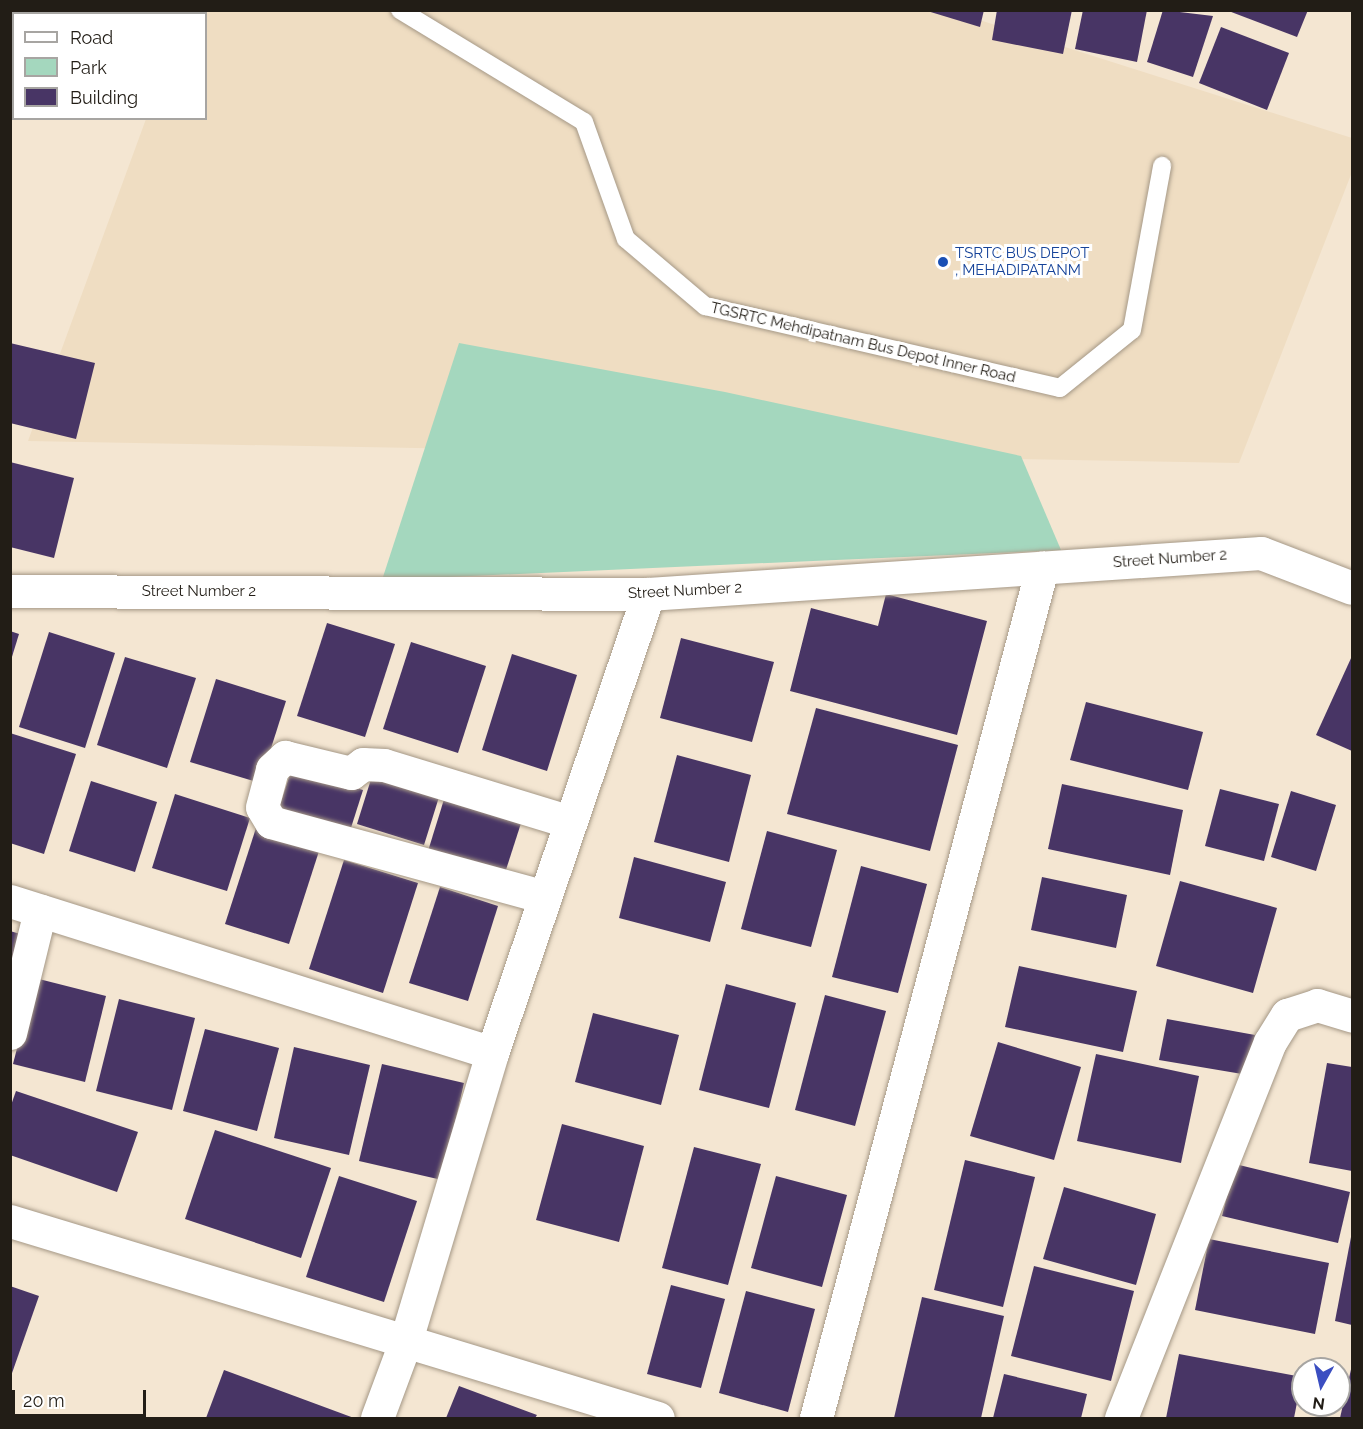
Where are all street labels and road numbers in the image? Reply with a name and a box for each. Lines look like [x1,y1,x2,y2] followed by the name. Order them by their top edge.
[709,299,1017,387] street label: TGSRTC Mehdipatnam Bus Depot Inner Road
[1112,546,1228,572] street label: Street Number 2
[627,579,743,603] street label: Street Number 2
[142,583,256,601] street label: Street Number 2

